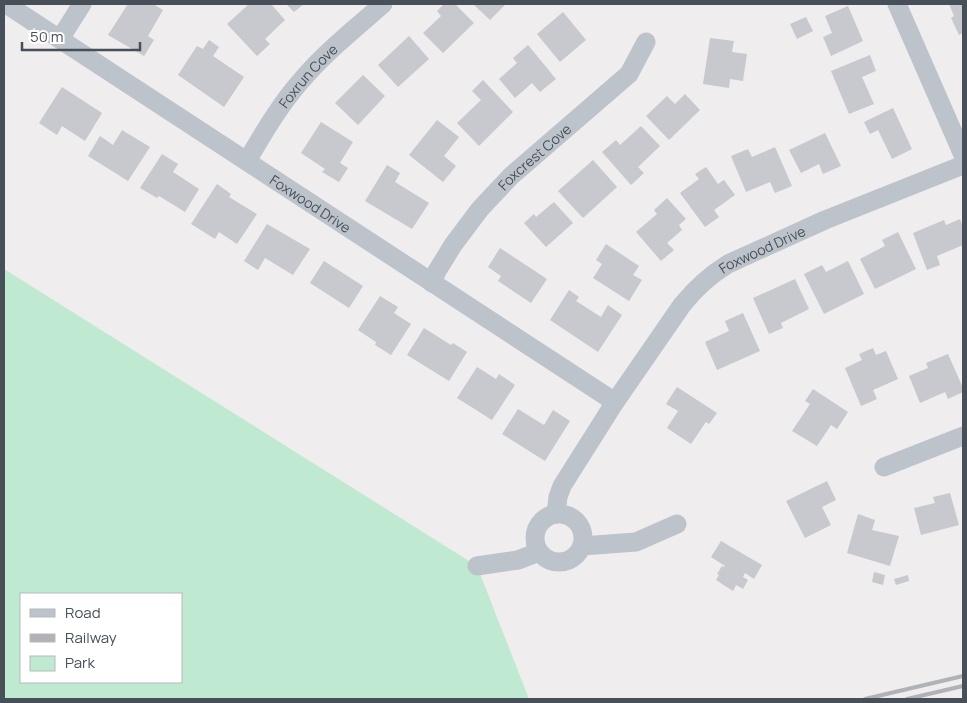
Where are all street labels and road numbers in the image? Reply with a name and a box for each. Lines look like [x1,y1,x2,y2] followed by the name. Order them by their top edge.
[274,39,341,111] street label: Foxrun Cove
[493,119,575,194] street label: Foxcrest Cove
[267,170,355,237] street label: Foxwood Drive
[715,221,808,277] street label: Foxwood Drive

